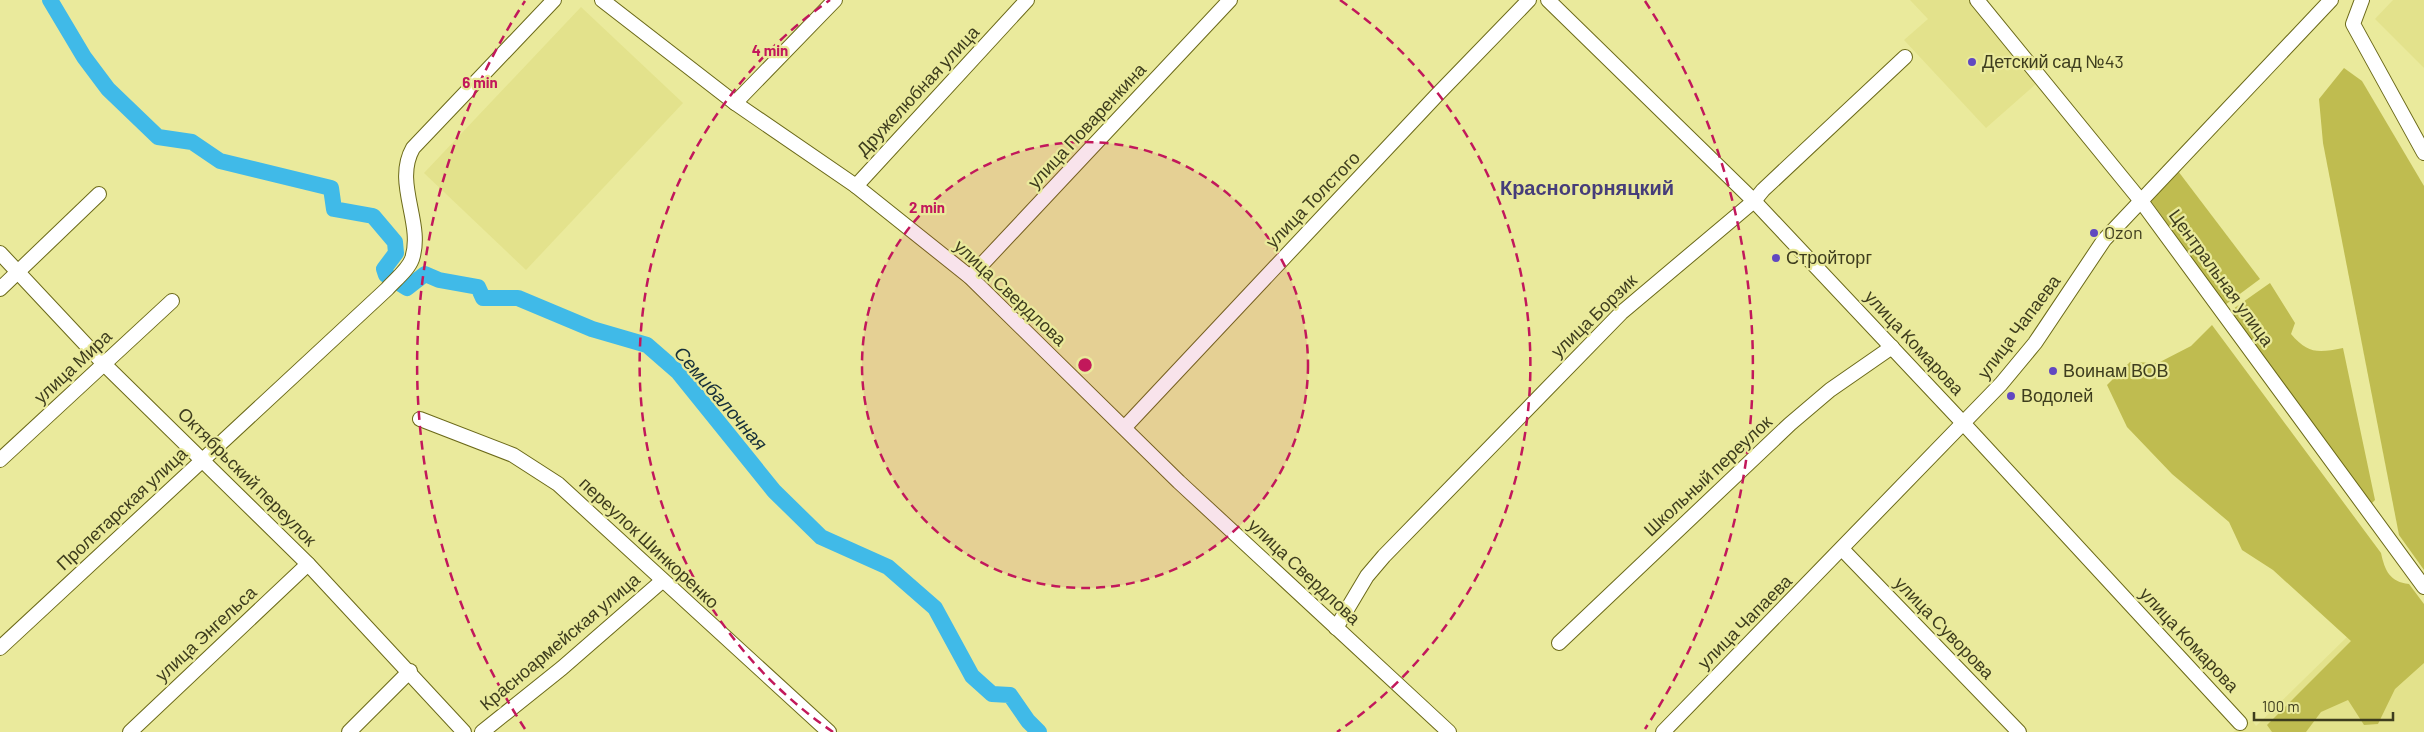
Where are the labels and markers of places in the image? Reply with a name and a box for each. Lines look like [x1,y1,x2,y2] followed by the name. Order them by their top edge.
[1982,50,2124,72] place label: Детский сад №43
[1966,56,1978,68] marker: Детский сад №43
[2104,221,2143,243] place label: Ozon
[2088,227,2100,239] marker: Ozon
[1786,246,1872,268] place label: Стройторг
[1770,252,1782,264] marker: Стройторг
[1076,356,1094,374] centre of rings
[2063,359,2168,381] place label: Воинам ВОВ
[2047,365,2059,377] marker: Воинам ВОВ
[2021,384,2093,406] place label: Водолей
[2005,390,2017,402] marker: Водолей

